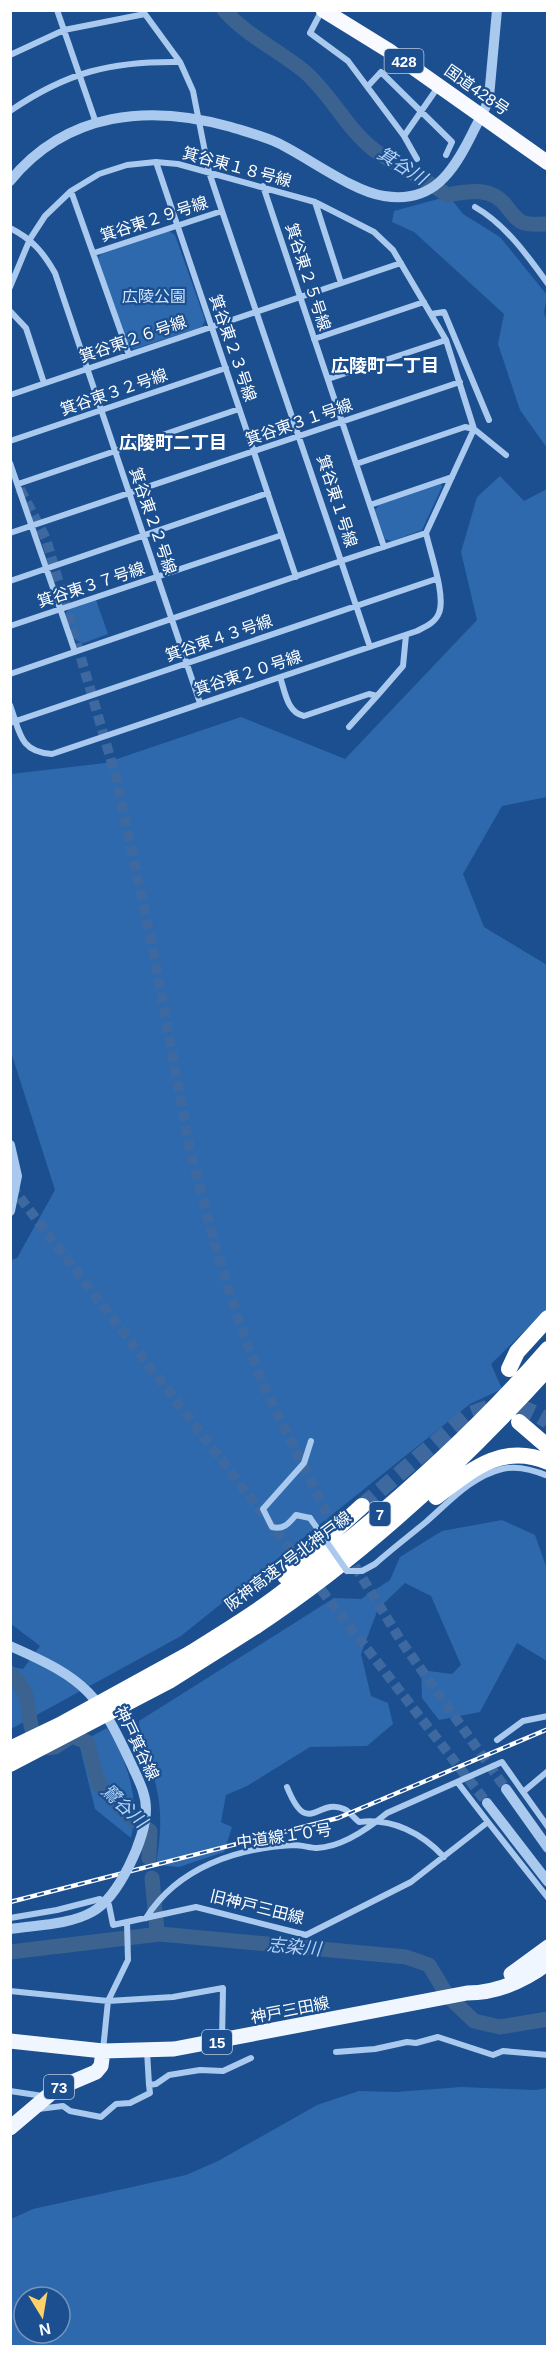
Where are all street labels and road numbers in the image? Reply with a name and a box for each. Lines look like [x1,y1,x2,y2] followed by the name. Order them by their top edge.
[384,49,424,73] road number: 428
[442,62,512,118] street label: 国道428号
[181,144,293,190] street label: 箕谷東１８号線
[98,194,210,244] street label: 箕谷東２９号線
[283,221,333,333] street label: 箕谷東２５号線
[207,292,259,404] street label: 箕谷東２３号線
[77,313,189,365] street label: 箕谷東２６号線
[58,366,170,418] street label: 箕谷東３２号線
[243,396,355,448] street label: 箕谷東３１号線
[314,453,360,549] street label: 箕谷東１号線
[127,465,179,577] street label: 箕谷東２２号線
[35,560,147,610] street label: 箕谷東３７号線
[163,612,275,664] street label: 箕谷東４３号線
[192,648,304,698] street label: 箕谷東２０号線
[370,1502,391,1526] road number: 7
[222,1508,354,1614] street label: 阪神高速7号北神戸線
[112,1703,162,1783] street label: 神戸箕谷線
[235,1821,333,1851] street label: 中道線１０号
[208,1887,306,1927] street label: 旧神戸三田線
[249,1994,331,2026] street label: 神戸三田線
[202,2030,232,2054] road number: 15
[44,2075,74,2099] road number: 73

